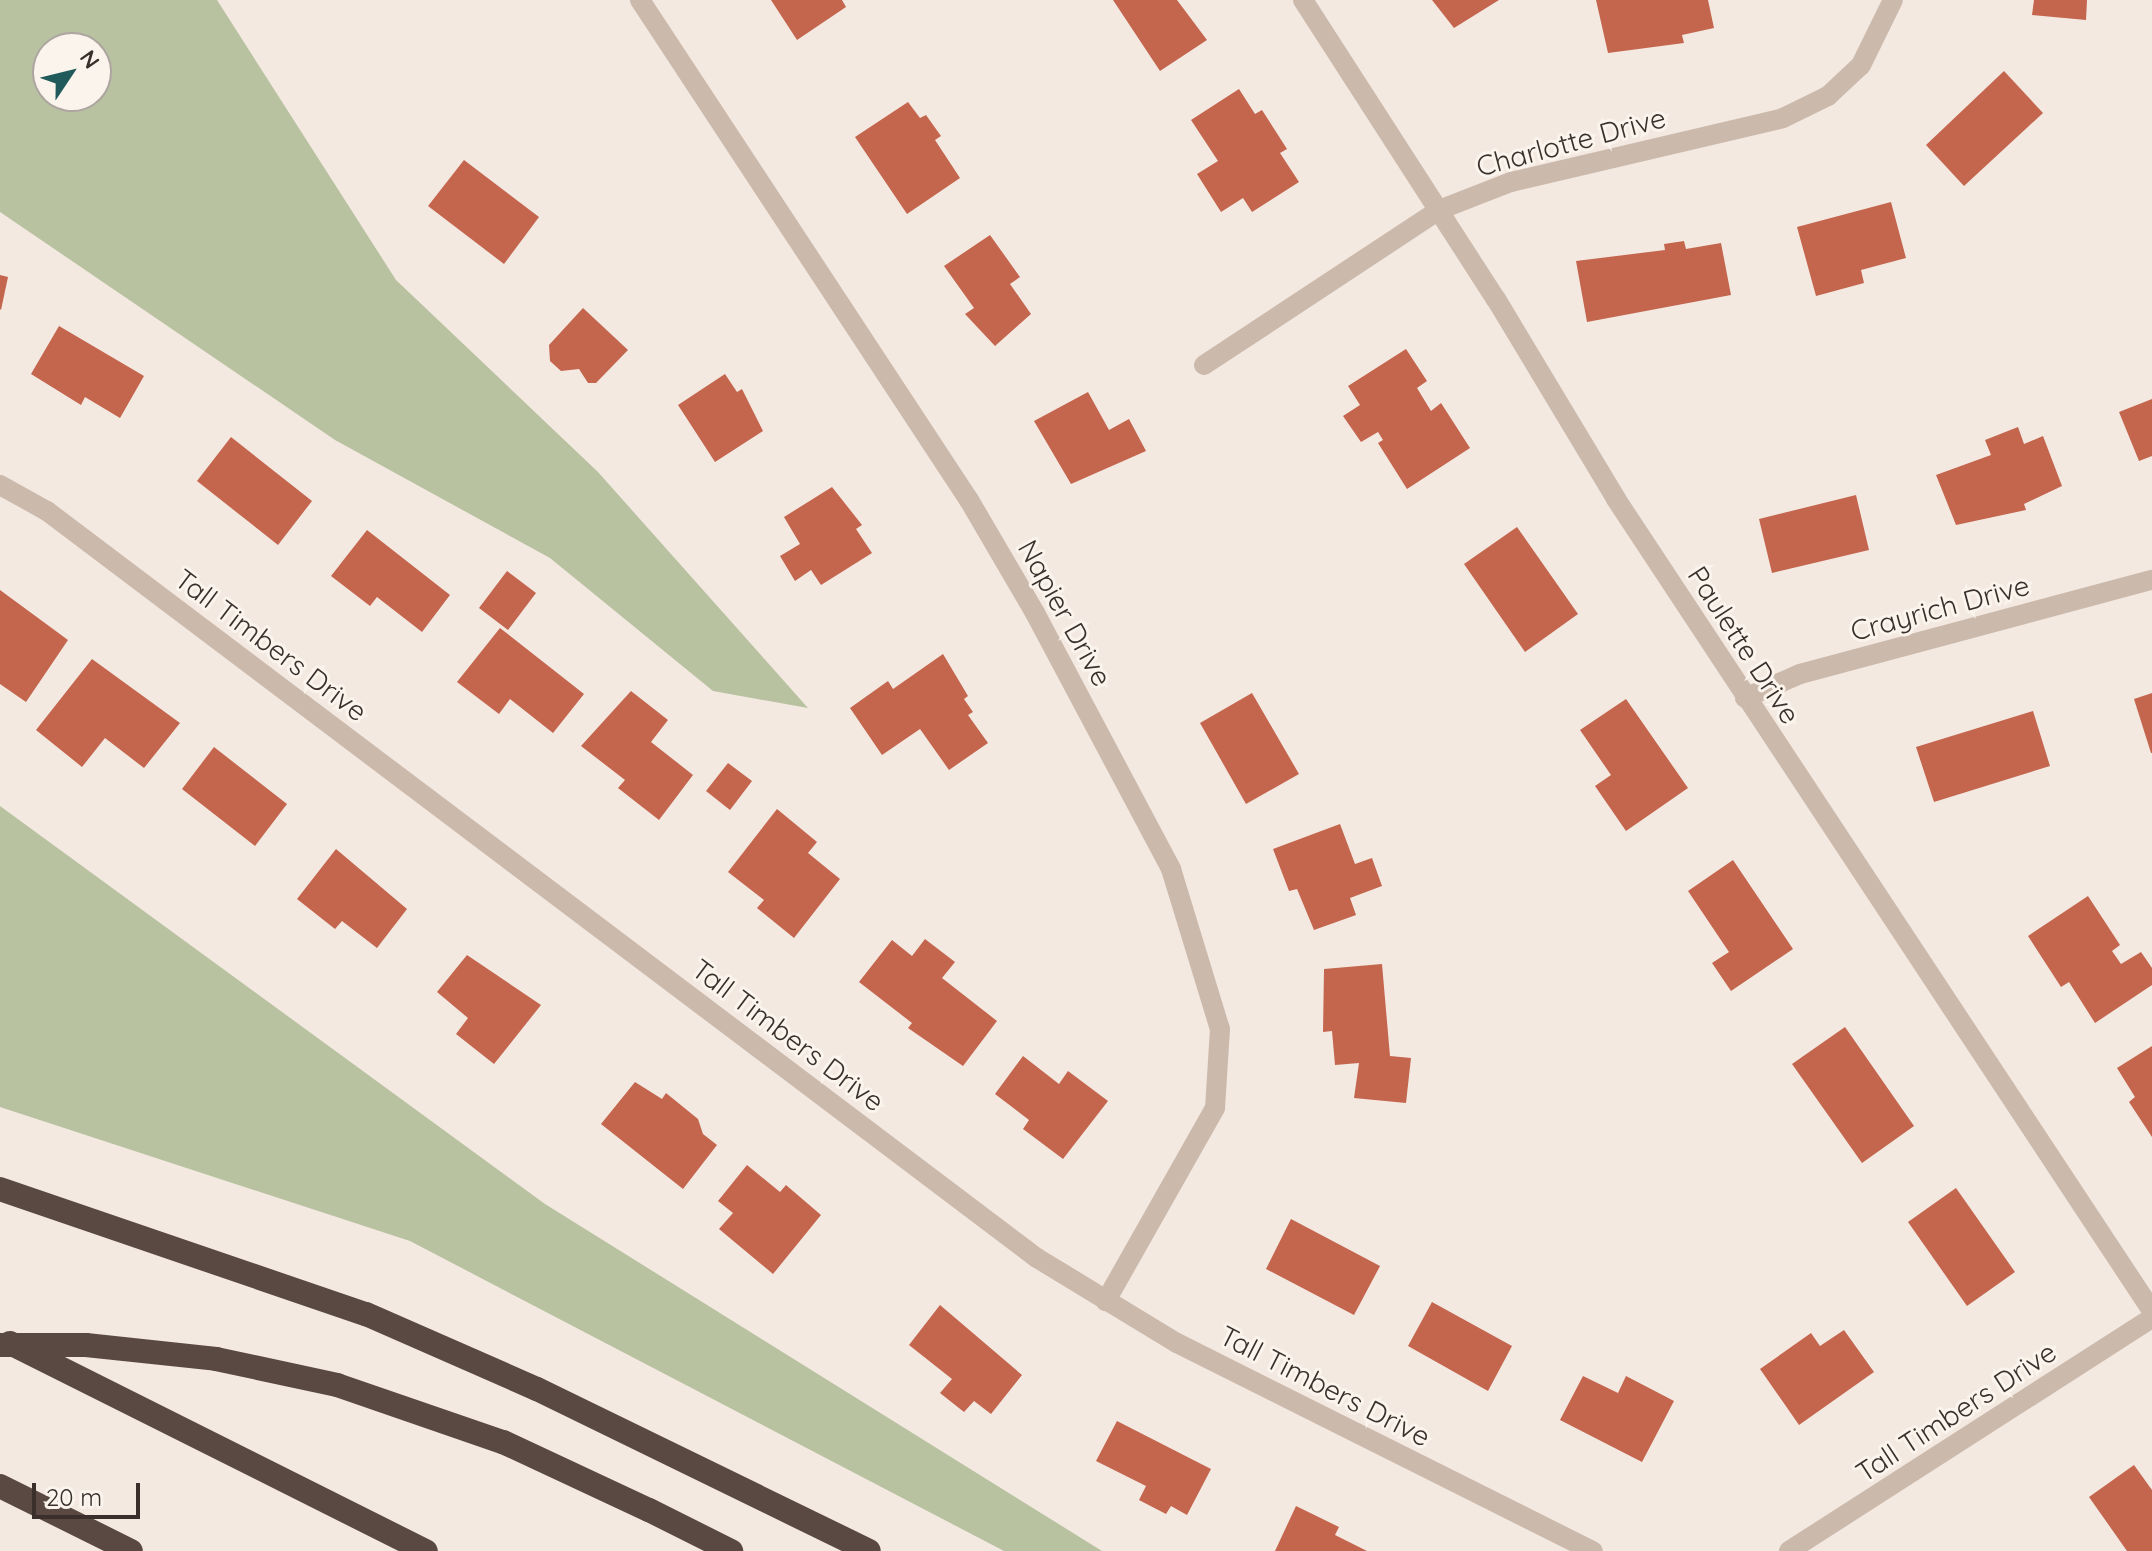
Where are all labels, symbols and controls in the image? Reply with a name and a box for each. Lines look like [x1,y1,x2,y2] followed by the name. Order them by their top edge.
[32,32,112,112] north arrow
[74,45,106,74] text: N
[1473,101,1669,183] street label: Charlotte Drive
[1011,534,1119,692] street label: Napier Drive
[1681,560,1807,730] street label: Paulette Drive
[168,562,374,728] street label: Tall Timbers Drive
[1847,568,2033,648] street label: Crayrich Drive
[685,952,891,1118] street label: Tall Timbers Drive
[1214,1318,1436,1454] street label: Tall Timbers Drive
[1850,1335,2062,1489] street label: Tall Timbers Drive
[36,1467,144,1517] scale bar
[46,1482,102,1512] text: 20 m

